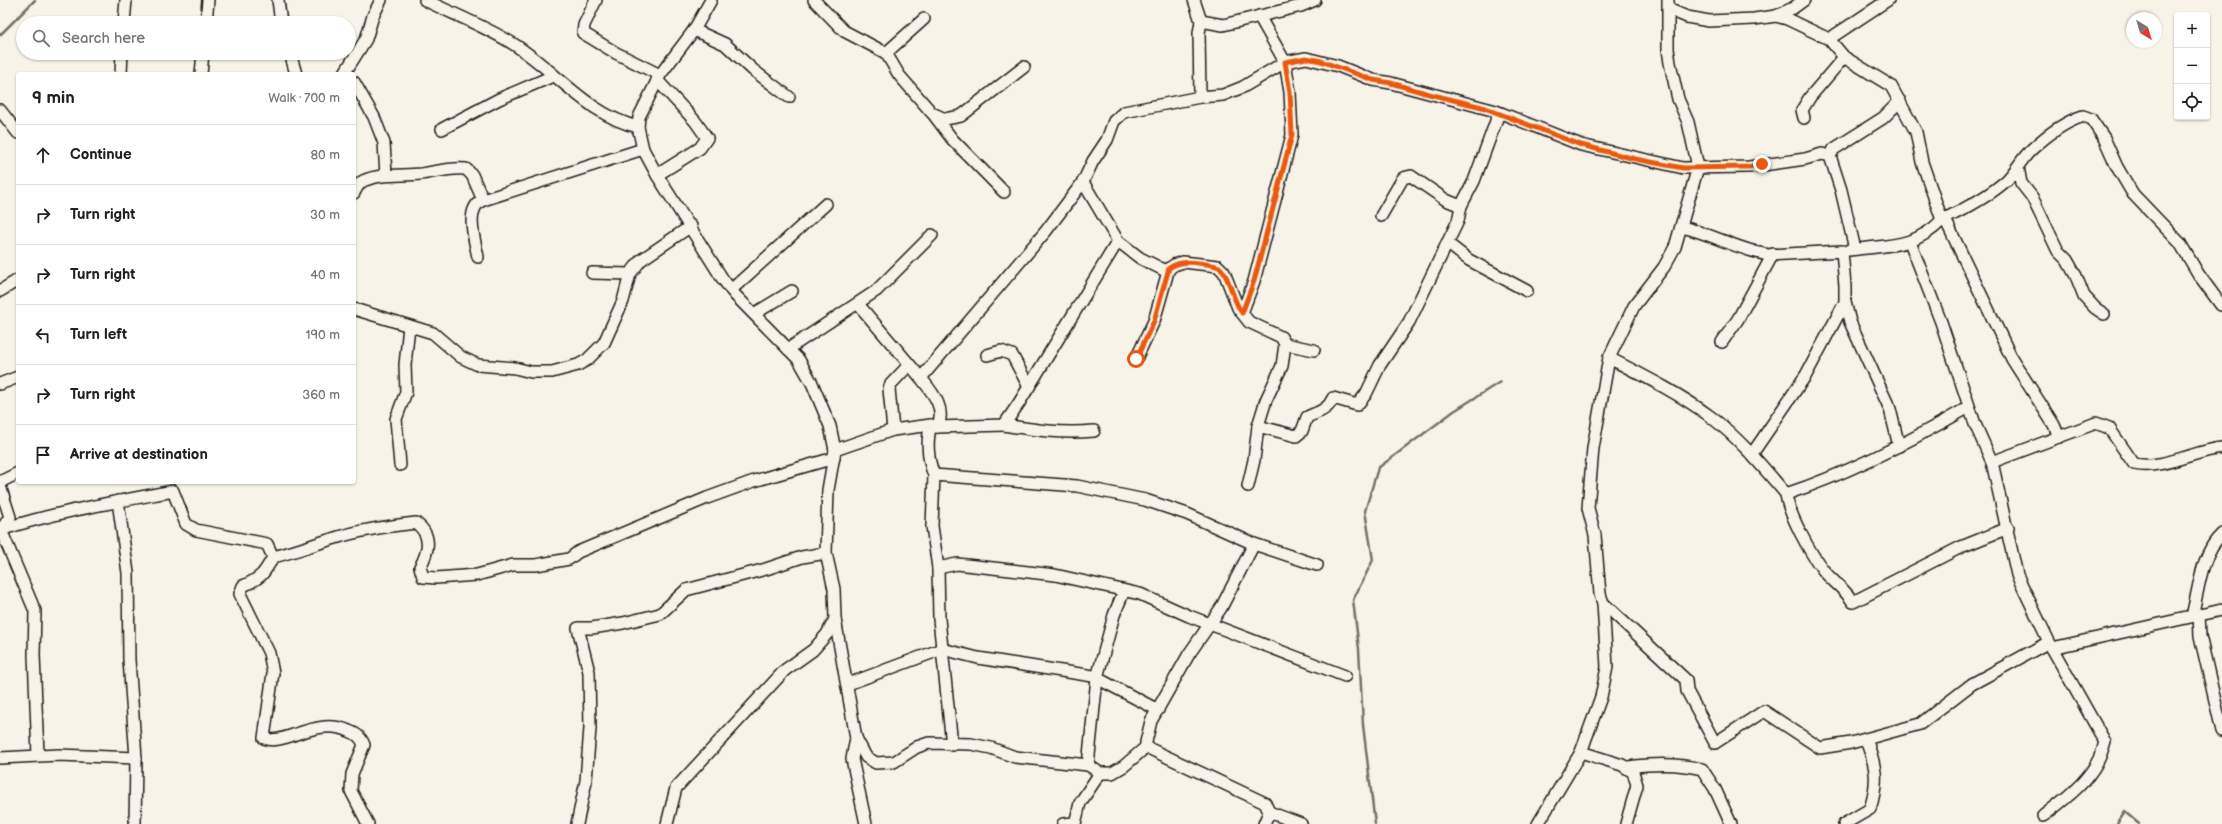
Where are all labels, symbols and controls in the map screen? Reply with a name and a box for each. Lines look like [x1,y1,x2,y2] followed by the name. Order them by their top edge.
[2126,12,2162,48] north arrow
[2174,12,2210,120] map controls
[2174,12,2210,48] button: +
[16,16,356,60] search box
[30,27,52,49] icon: search
[62,29,145,48] text: Search here
[2174,48,2210,84] button: −
[2174,84,2210,120] button: locate
[32,88,75,108] text: 9 min
[268,90,340,106] text: Walk · 700 m
[32,144,54,166] icon: ahead
[70,145,132,164] text: Continue
[311,147,340,163] text: 80 m
[1753,155,1771,173] route end
[32,204,54,226] icon: right
[70,205,135,224] text: Turn right
[310,207,340,223] text: 30 m
[32,264,54,286] icon: right
[70,265,135,284] text: Turn right
[310,267,340,283] text: 40 m
[32,324,54,346] icon: left
[70,325,127,344] text: Turn left
[306,327,340,343] text: 190 m
[1127,350,1145,368] route start
[32,384,54,406] icon: right
[70,385,135,404] text: Turn right
[302,387,340,403] text: 360 m
[32,444,54,466] icon: arrive
[70,445,208,464] text: Arrive at destination

